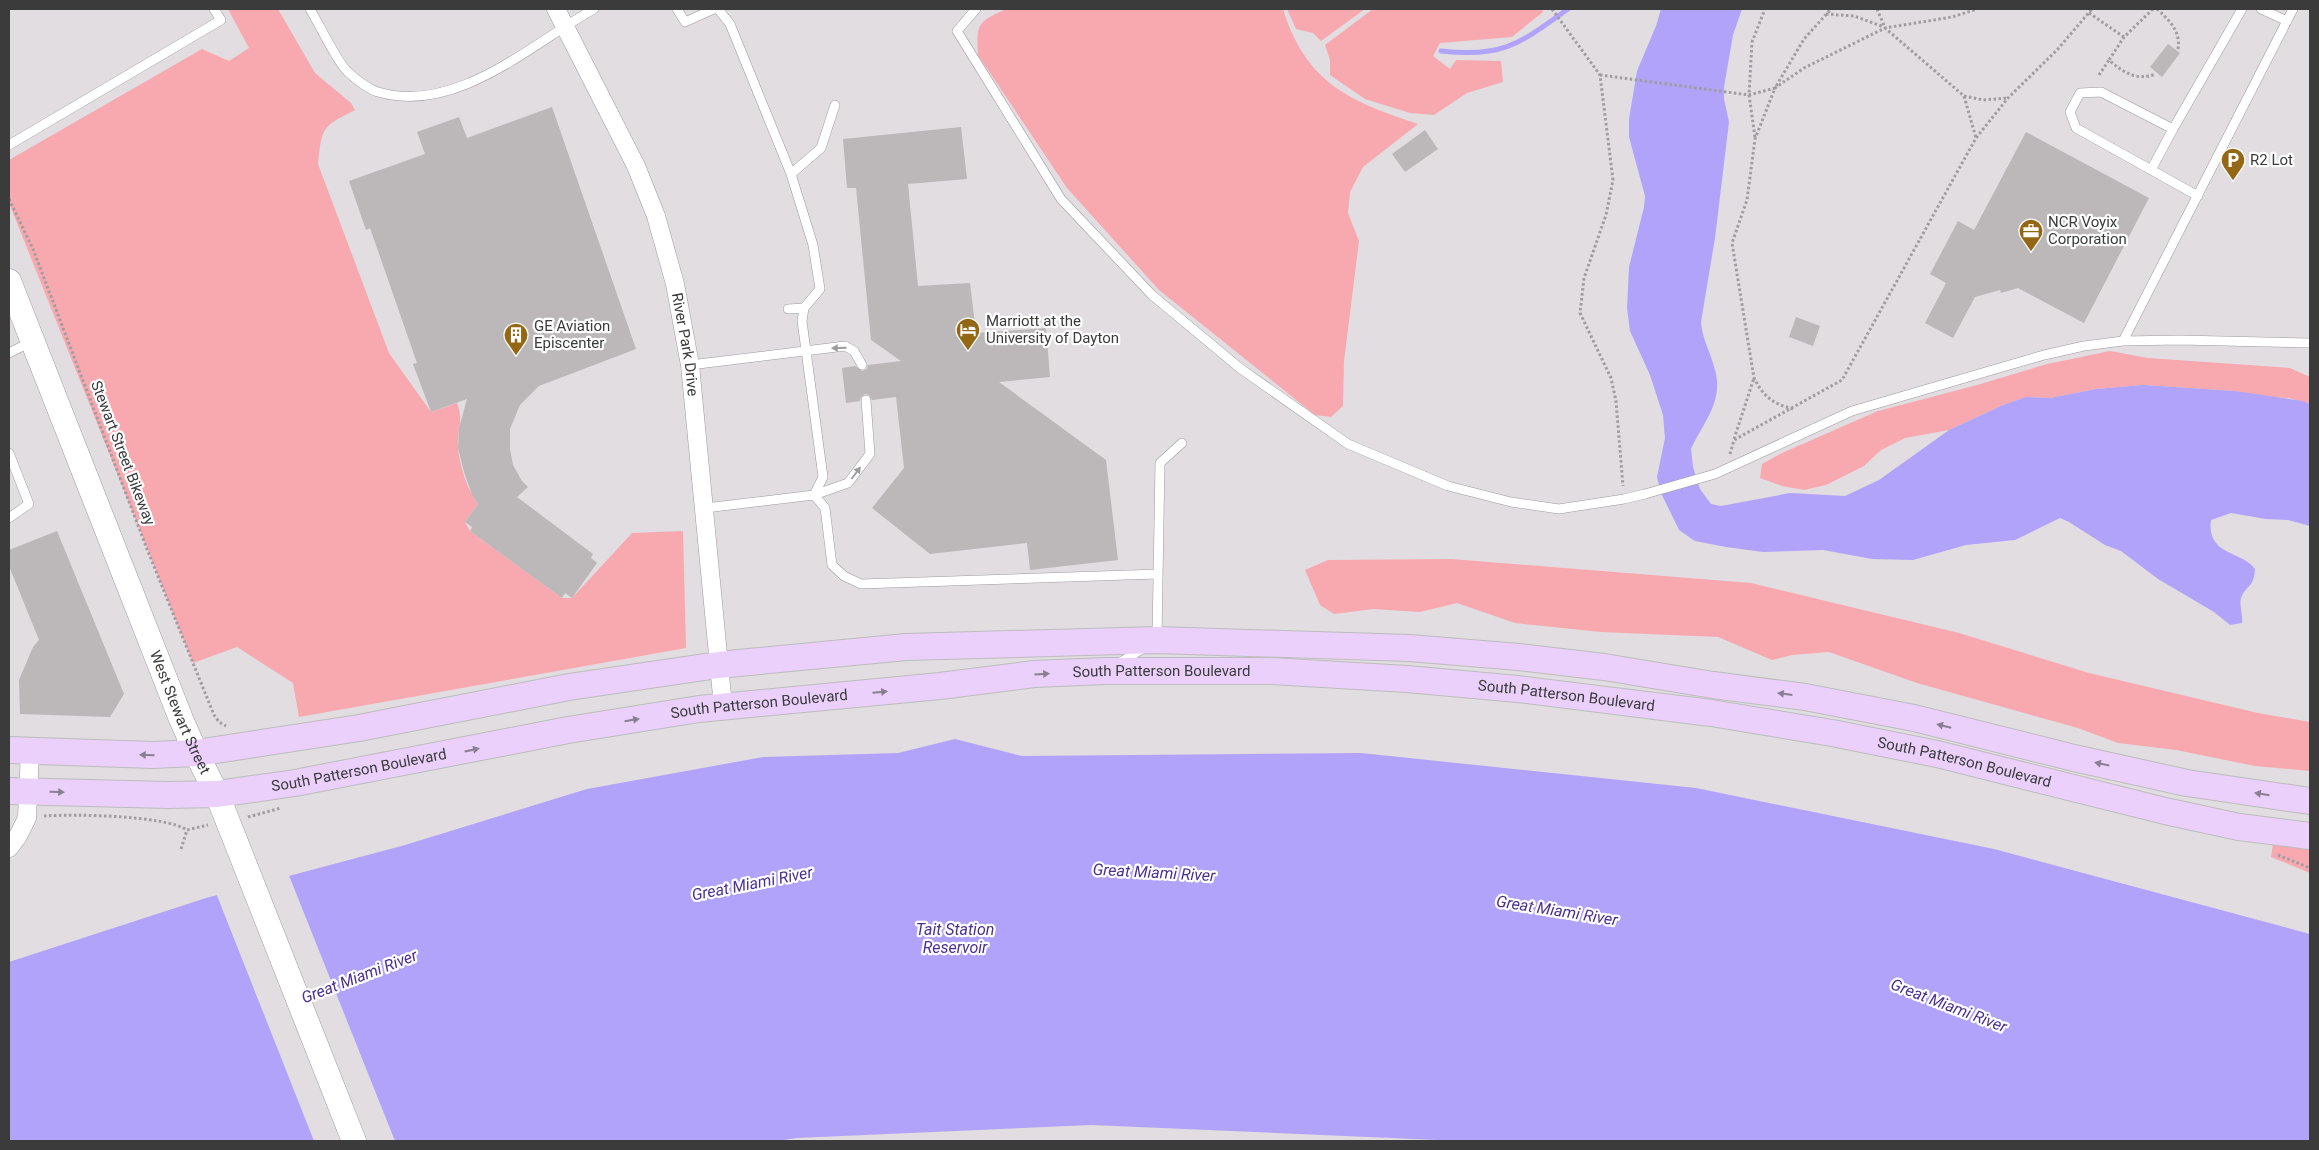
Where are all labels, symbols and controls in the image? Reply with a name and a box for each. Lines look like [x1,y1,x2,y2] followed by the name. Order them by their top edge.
[2220,147,2246,181] parking icon: R2 Lot
[2250,151,2293,169] place label: R2 Lot
[2048,213,2127,248] place label: NCR Voyix Corporation
[2018,218,2044,252] office icon: NCR Voyix Corporation
[668,291,702,397] street label: River Park Drive
[986,312,1119,347] place label: Marriott at the University of Dayton
[534,317,610,352] place label: GE Aviation Episcenter
[955,317,981,351] hotel icon: Marriott at the University of Dayton
[503,322,529,356] building icon: GE Aviation Episcenter
[831,344,847,352] one-way arrow
[87,378,159,528] street label: Stewart Street Bikeway
[850,467,861,480] one-way arrow
[146,648,214,777] street label: West Stewart Street
[1072,662,1250,681] street label: South Patterson Boulevard
[1034,669,1050,677] one-way arrow
[1477,676,1656,715] street label: South Patterson Boulevard
[669,686,849,722] street label: South Patterson Boulevard
[873,687,889,695] one-way arrow
[1777,690,1793,698] one-way arrow
[624,715,640,723] one-way arrow
[1937,722,1952,730] one-way arrow
[1876,733,2053,791] street label: South Patterson Boulevard
[270,745,448,795] street label: South Patterson Boulevard
[465,746,480,754] one-way arrow
[139,751,155,759] one-way arrow
[2095,760,2110,768] one-way arrow
[50,788,66,796] one-way arrow
[2254,790,2270,798] one-way arrow
[1092,860,1216,885] water label: Great Miami River
[690,862,815,905] water label: Great Miami River
[1495,892,1620,930] water label: Great Miami River
[916,920,994,957] water label: Tait Station Reservoir
[299,945,421,1007] water label: Great Miami River
[1888,975,2010,1037] water label: Great Miami River

